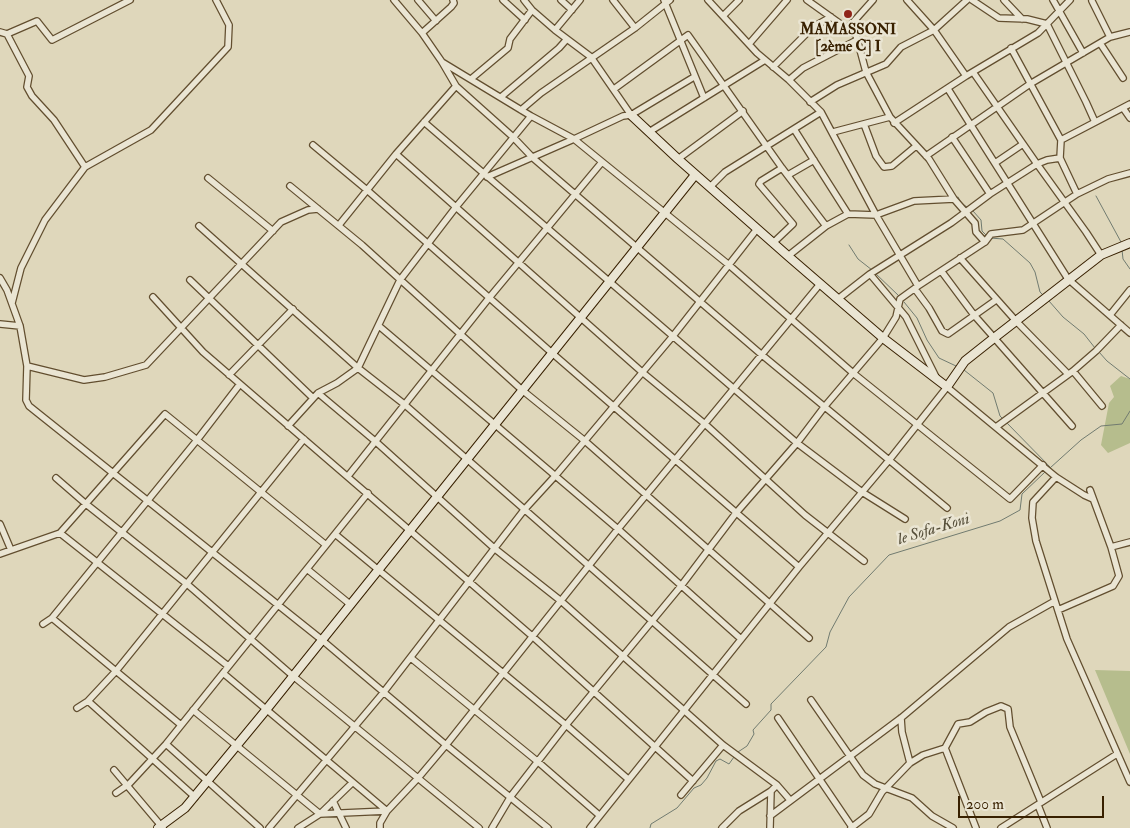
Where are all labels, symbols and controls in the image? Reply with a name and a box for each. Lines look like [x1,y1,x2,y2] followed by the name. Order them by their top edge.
[842,8,854,20] marker: MAMASSONI [2ème C] I
[800,22,896,57] place label: MAMASSONI [2ème C] I
[896,510,972,550] water label: le Sofa-Koni
[960,786,1106,818] scale bar
[966,795,1004,814] text: 200 m

